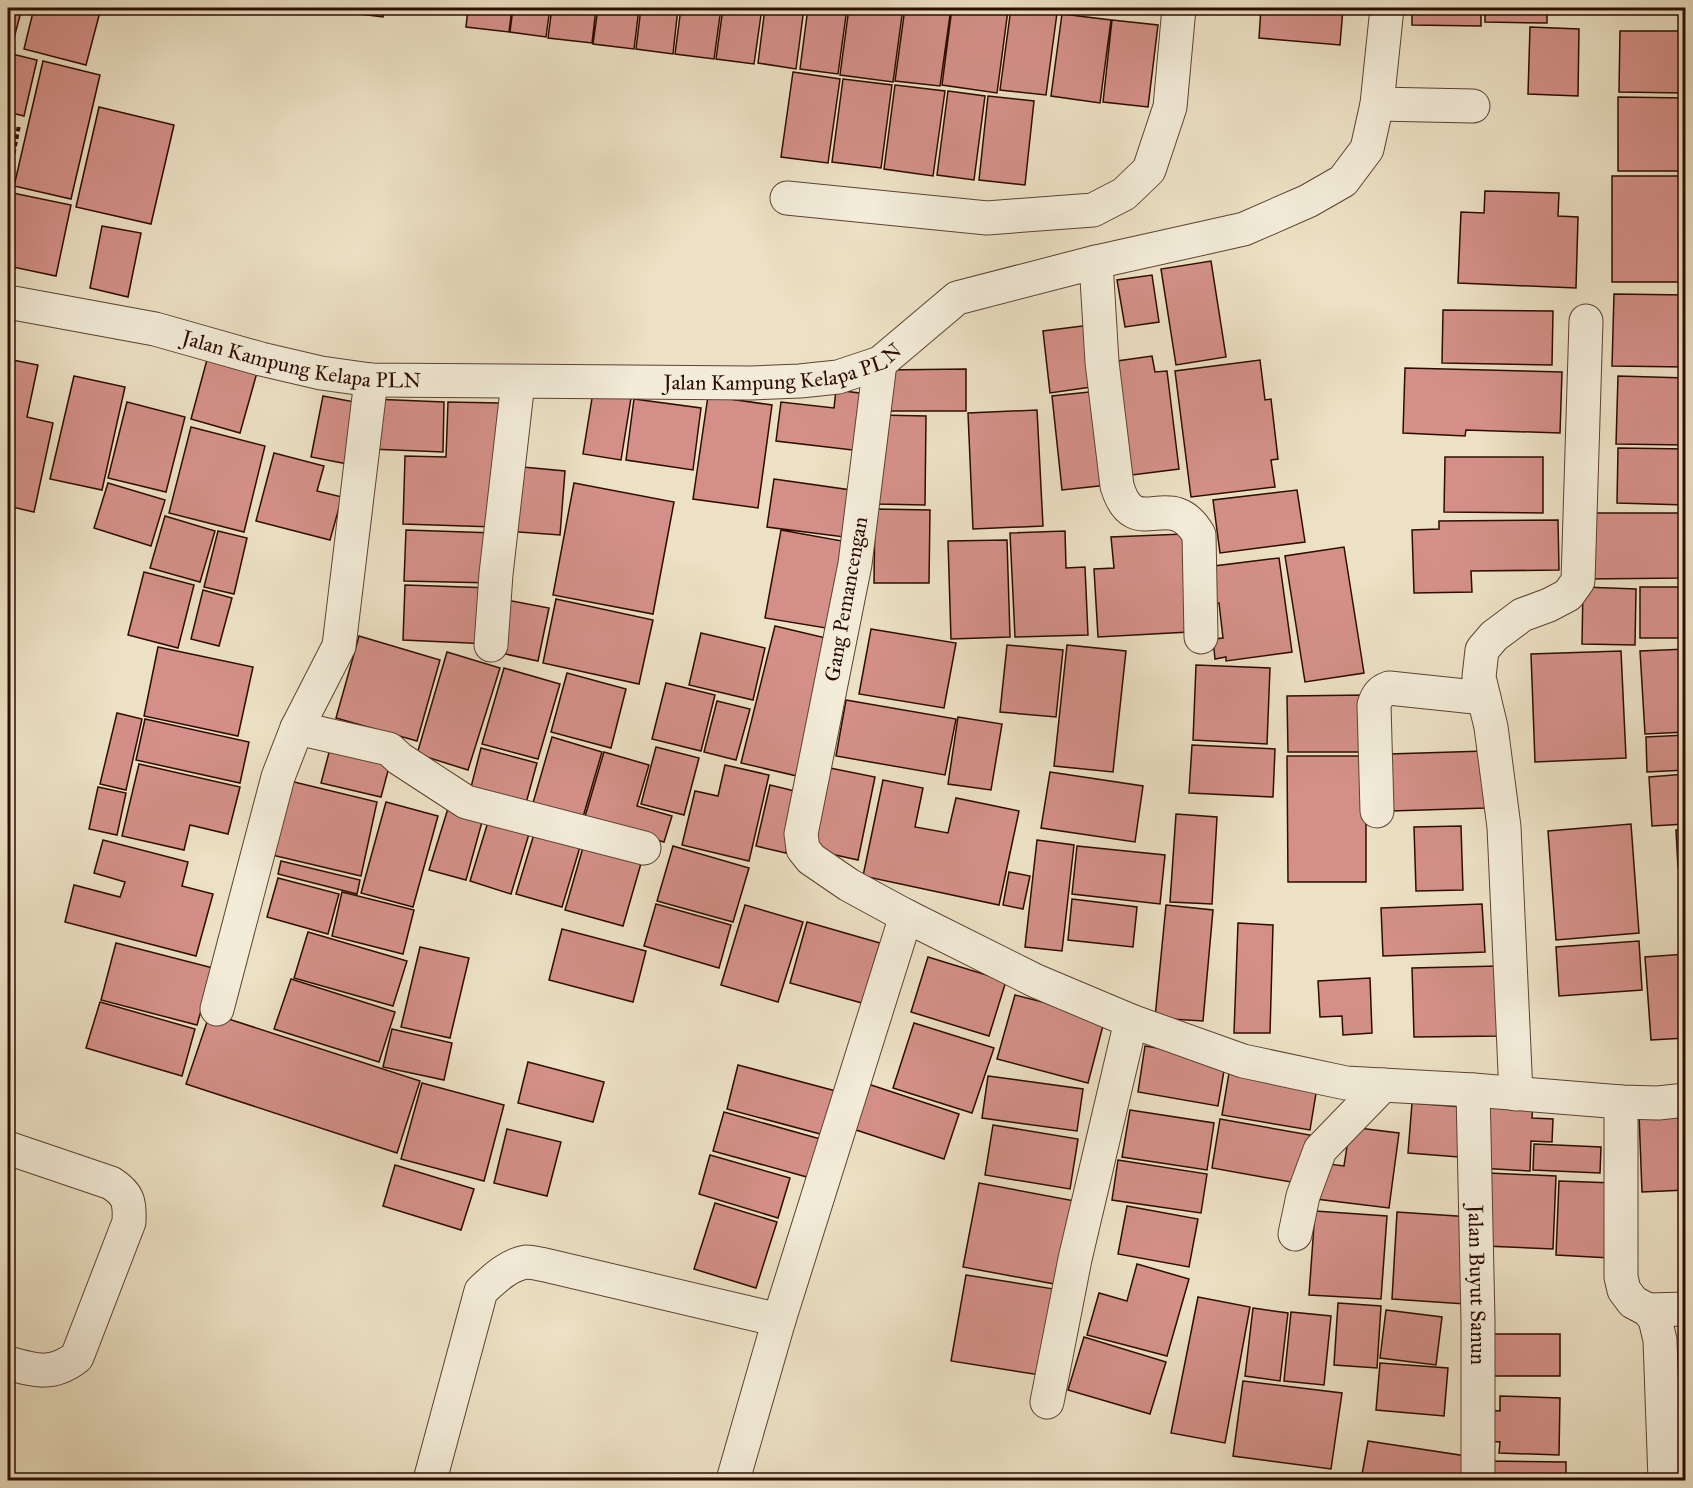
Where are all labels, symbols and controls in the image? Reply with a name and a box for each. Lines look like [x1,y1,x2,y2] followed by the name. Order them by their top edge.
[177,324,421,393] street label: Jalan Kampung Kelapa PLN
[661,337,907,396] street label: Jalan Kampung Kelapa PLN
[819,515,873,683] street label: Gang Pemancengan
[1462,1203,1491,1365] street label: Jalan Buyut Sanun

